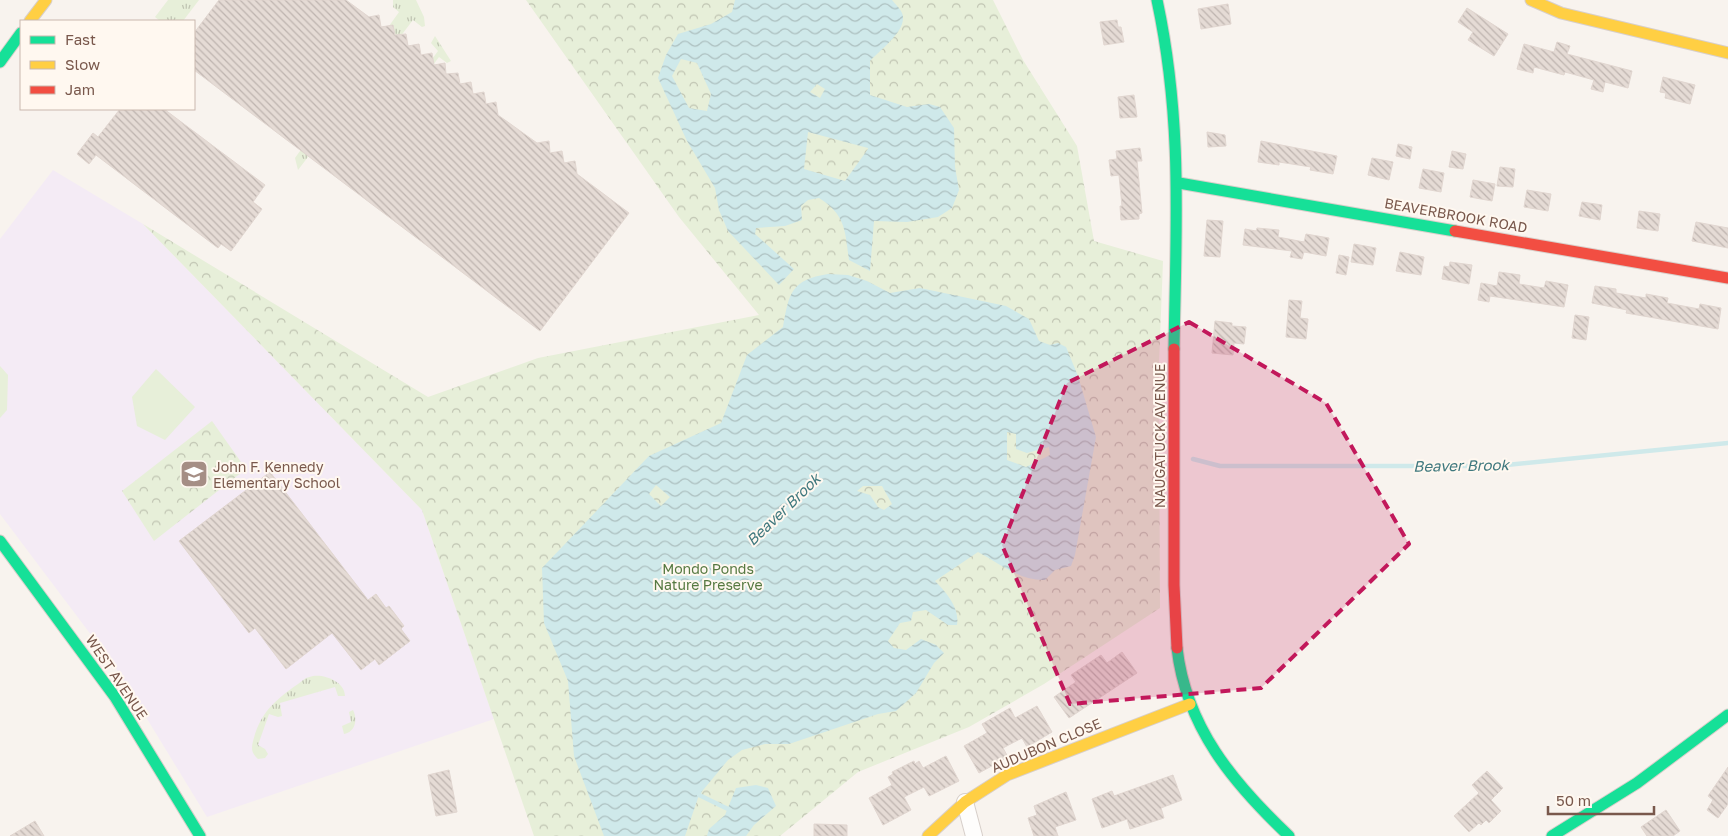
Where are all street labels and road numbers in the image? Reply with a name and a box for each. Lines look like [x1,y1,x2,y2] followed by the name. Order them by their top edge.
[1383,194,1529,236] street label: BEAVERBROOK ROAD
[1151,364,1168,508] street label: NAUGATUCK AVENUE
[82,631,152,723] street label: WEST AVENUE
[988,714,1104,776] street label: AUDUBON CLOSE

